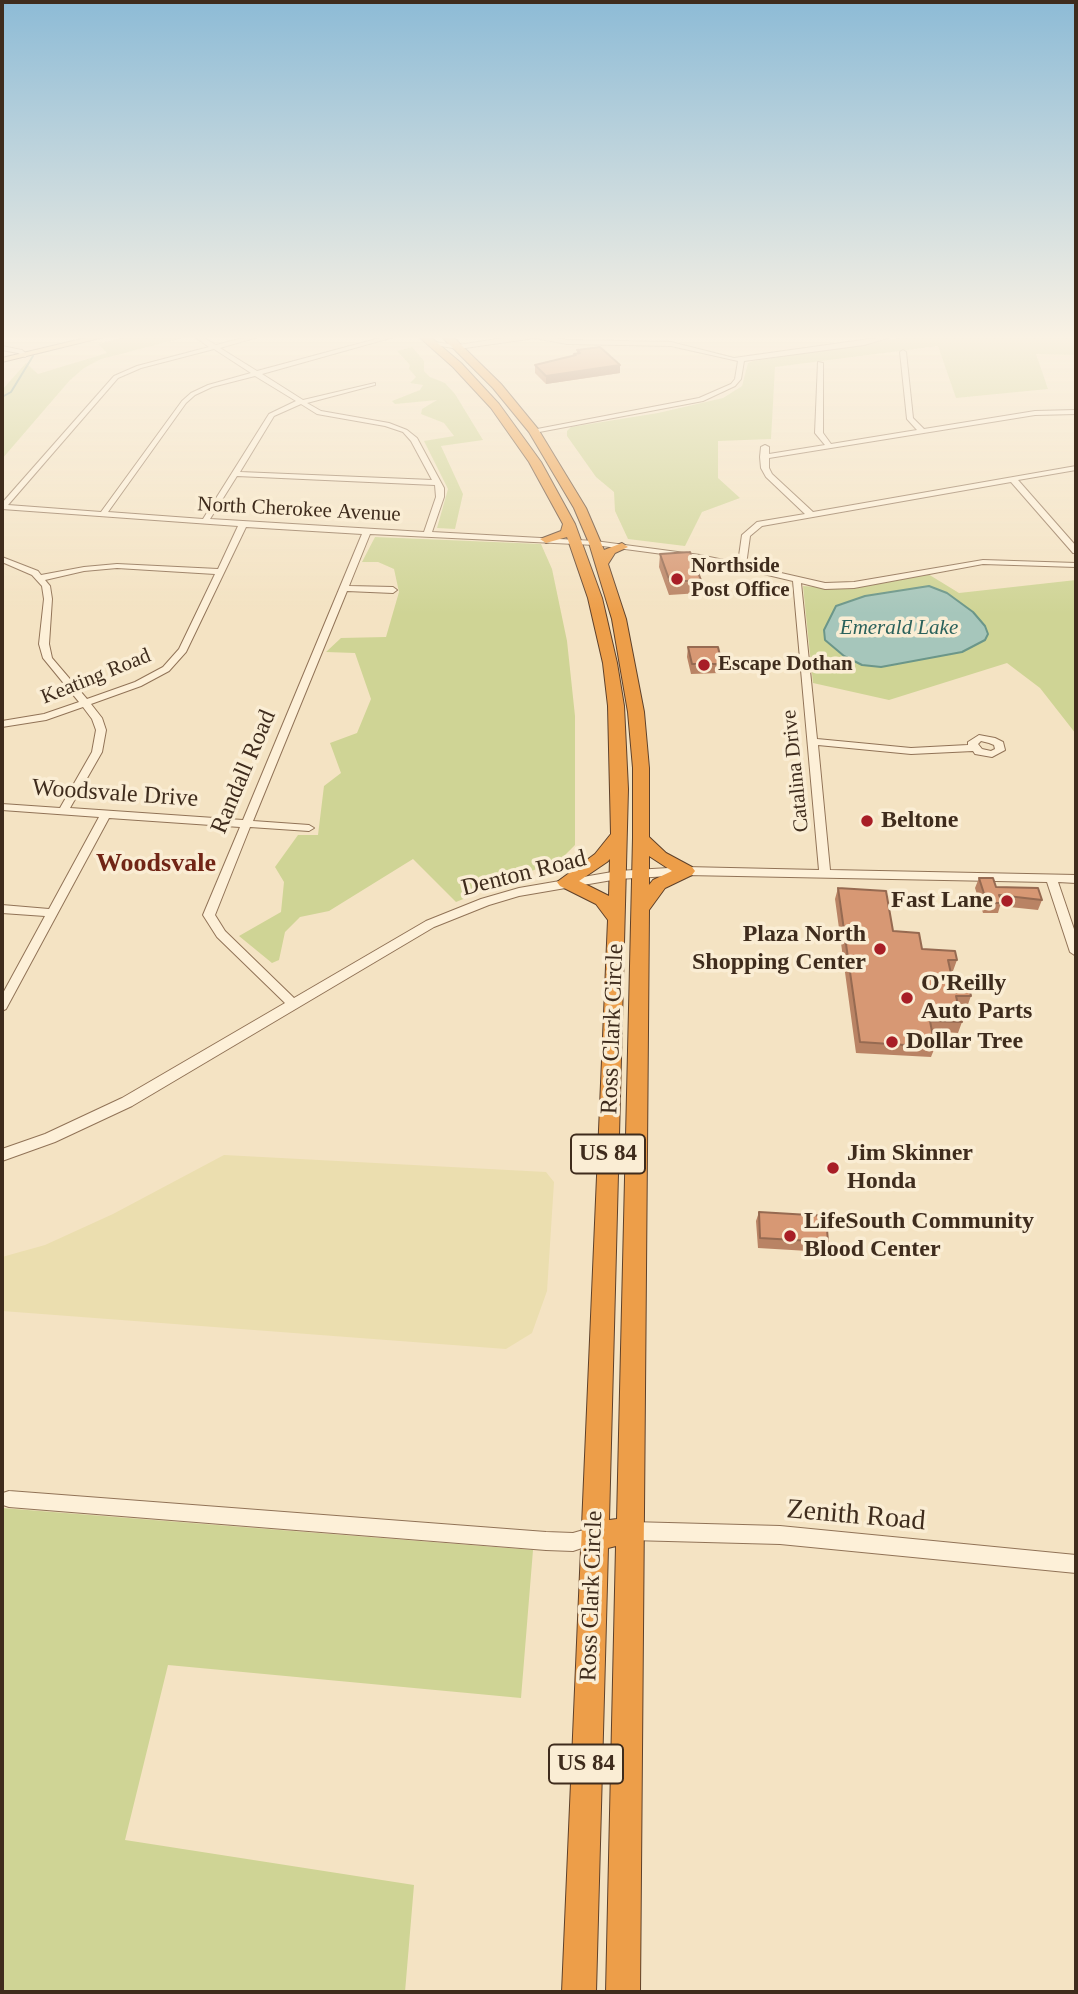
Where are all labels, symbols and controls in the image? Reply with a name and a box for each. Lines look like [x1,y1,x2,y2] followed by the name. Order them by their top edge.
[197,492,401,528] street label: North Cherokee Avenue
[691,554,790,604] place label: Northside Post Office
[669,571,685,587] marker: Northside Post Office
[840,615,958,641] water label: Emerald Lake
[37,644,155,710] street label: Keating Road
[718,652,853,678] place label: Escape Dothan
[696,657,712,673] marker: Escape Dothan
[205,706,283,838] street label: Randall Road
[777,709,815,833] street label: Catalina Drive
[31,774,199,814] street label: Woodsvale Drive
[881,807,958,835] place label: Beltone
[859,813,875,829] marker: Beltone
[459,845,589,903] street label: Denton Road
[96,848,216,880] district label: Woodsvale
[891,887,993,915] place label: Fast Lane
[999,893,1015,909] marker: Fast Lane
[692,921,866,977] place label: Plaza North Shopping Center
[872,941,888,957] marker: Plaza North Shopping Center
[596,943,630,1115] street label: Ross Clark Circle
[921,970,1032,1026] place label: O'Reilly Auto Parts
[899,990,915,1006] marker: O'Reilly Auto Parts
[906,1028,1023,1056] place label: Dollar Tree
[884,1034,900,1050] marker: Dollar Tree
[571,1134,645,1174] road number: US 84
[847,1140,973,1196] place label: Jim Skinner Honda
[825,1160,841,1176] marker: Jim Skinner Honda
[804,1208,1034,1264] place label: LifeSouth Community Blood Center
[782,1228,798,1244] marker: LifeSouth Community Blood Center
[785,1493,927,1539] street label: Zenith Road
[575,1510,609,1682] street label: Ross Clark Circle
[549,1744,623,1784] road number: US 84

